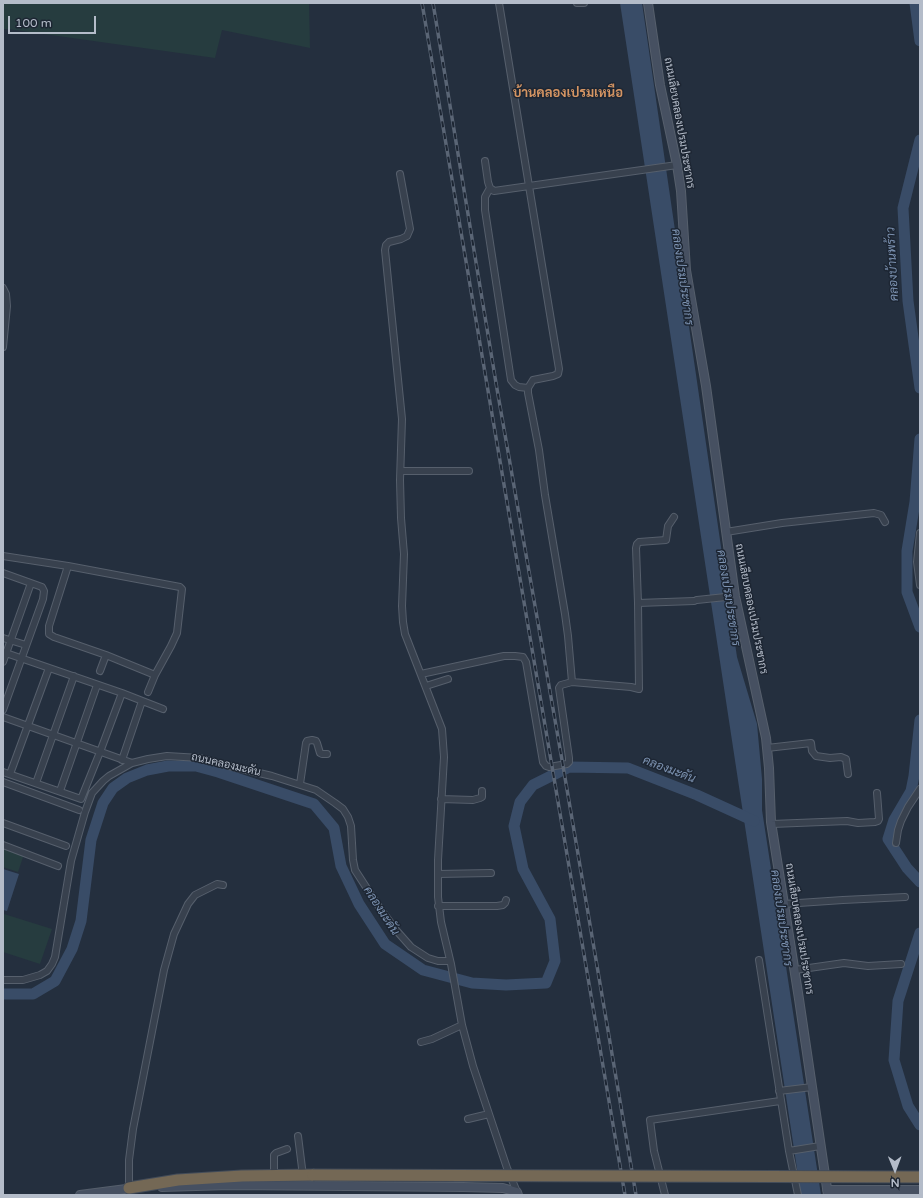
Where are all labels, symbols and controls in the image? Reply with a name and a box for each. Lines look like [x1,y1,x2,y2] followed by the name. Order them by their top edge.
[10,8,98,34] scale bar
[15,16,52,30] text: 100 m
[661,56,697,190] street label: ถนนเลียบคลองเปรมประชากร
[513,86,623,102] district label: บ้านคลองเปรมเหนือ
[884,227,902,301] water label: คลองบ้านพร้าว
[668,228,696,326] water label: คลองเปรมประชากร
[732,543,770,675] street label: ถนนเลียบคลองเปรมประชากร
[713,549,743,647] water label: คลองเปรมประชากร
[190,751,262,779] street label: ถนนคลองมะดัน
[641,753,697,787] water label: คลองมะดัน
[782,862,816,996] street label: ถนนเลียบคลองเปรมประชากร
[767,869,795,967] water label: คลองเปรมประชากร
[360,884,402,938] water label: คลองมะดัน
[875,1150,915,1190] north arrow
[891,1176,900,1189] text: N

